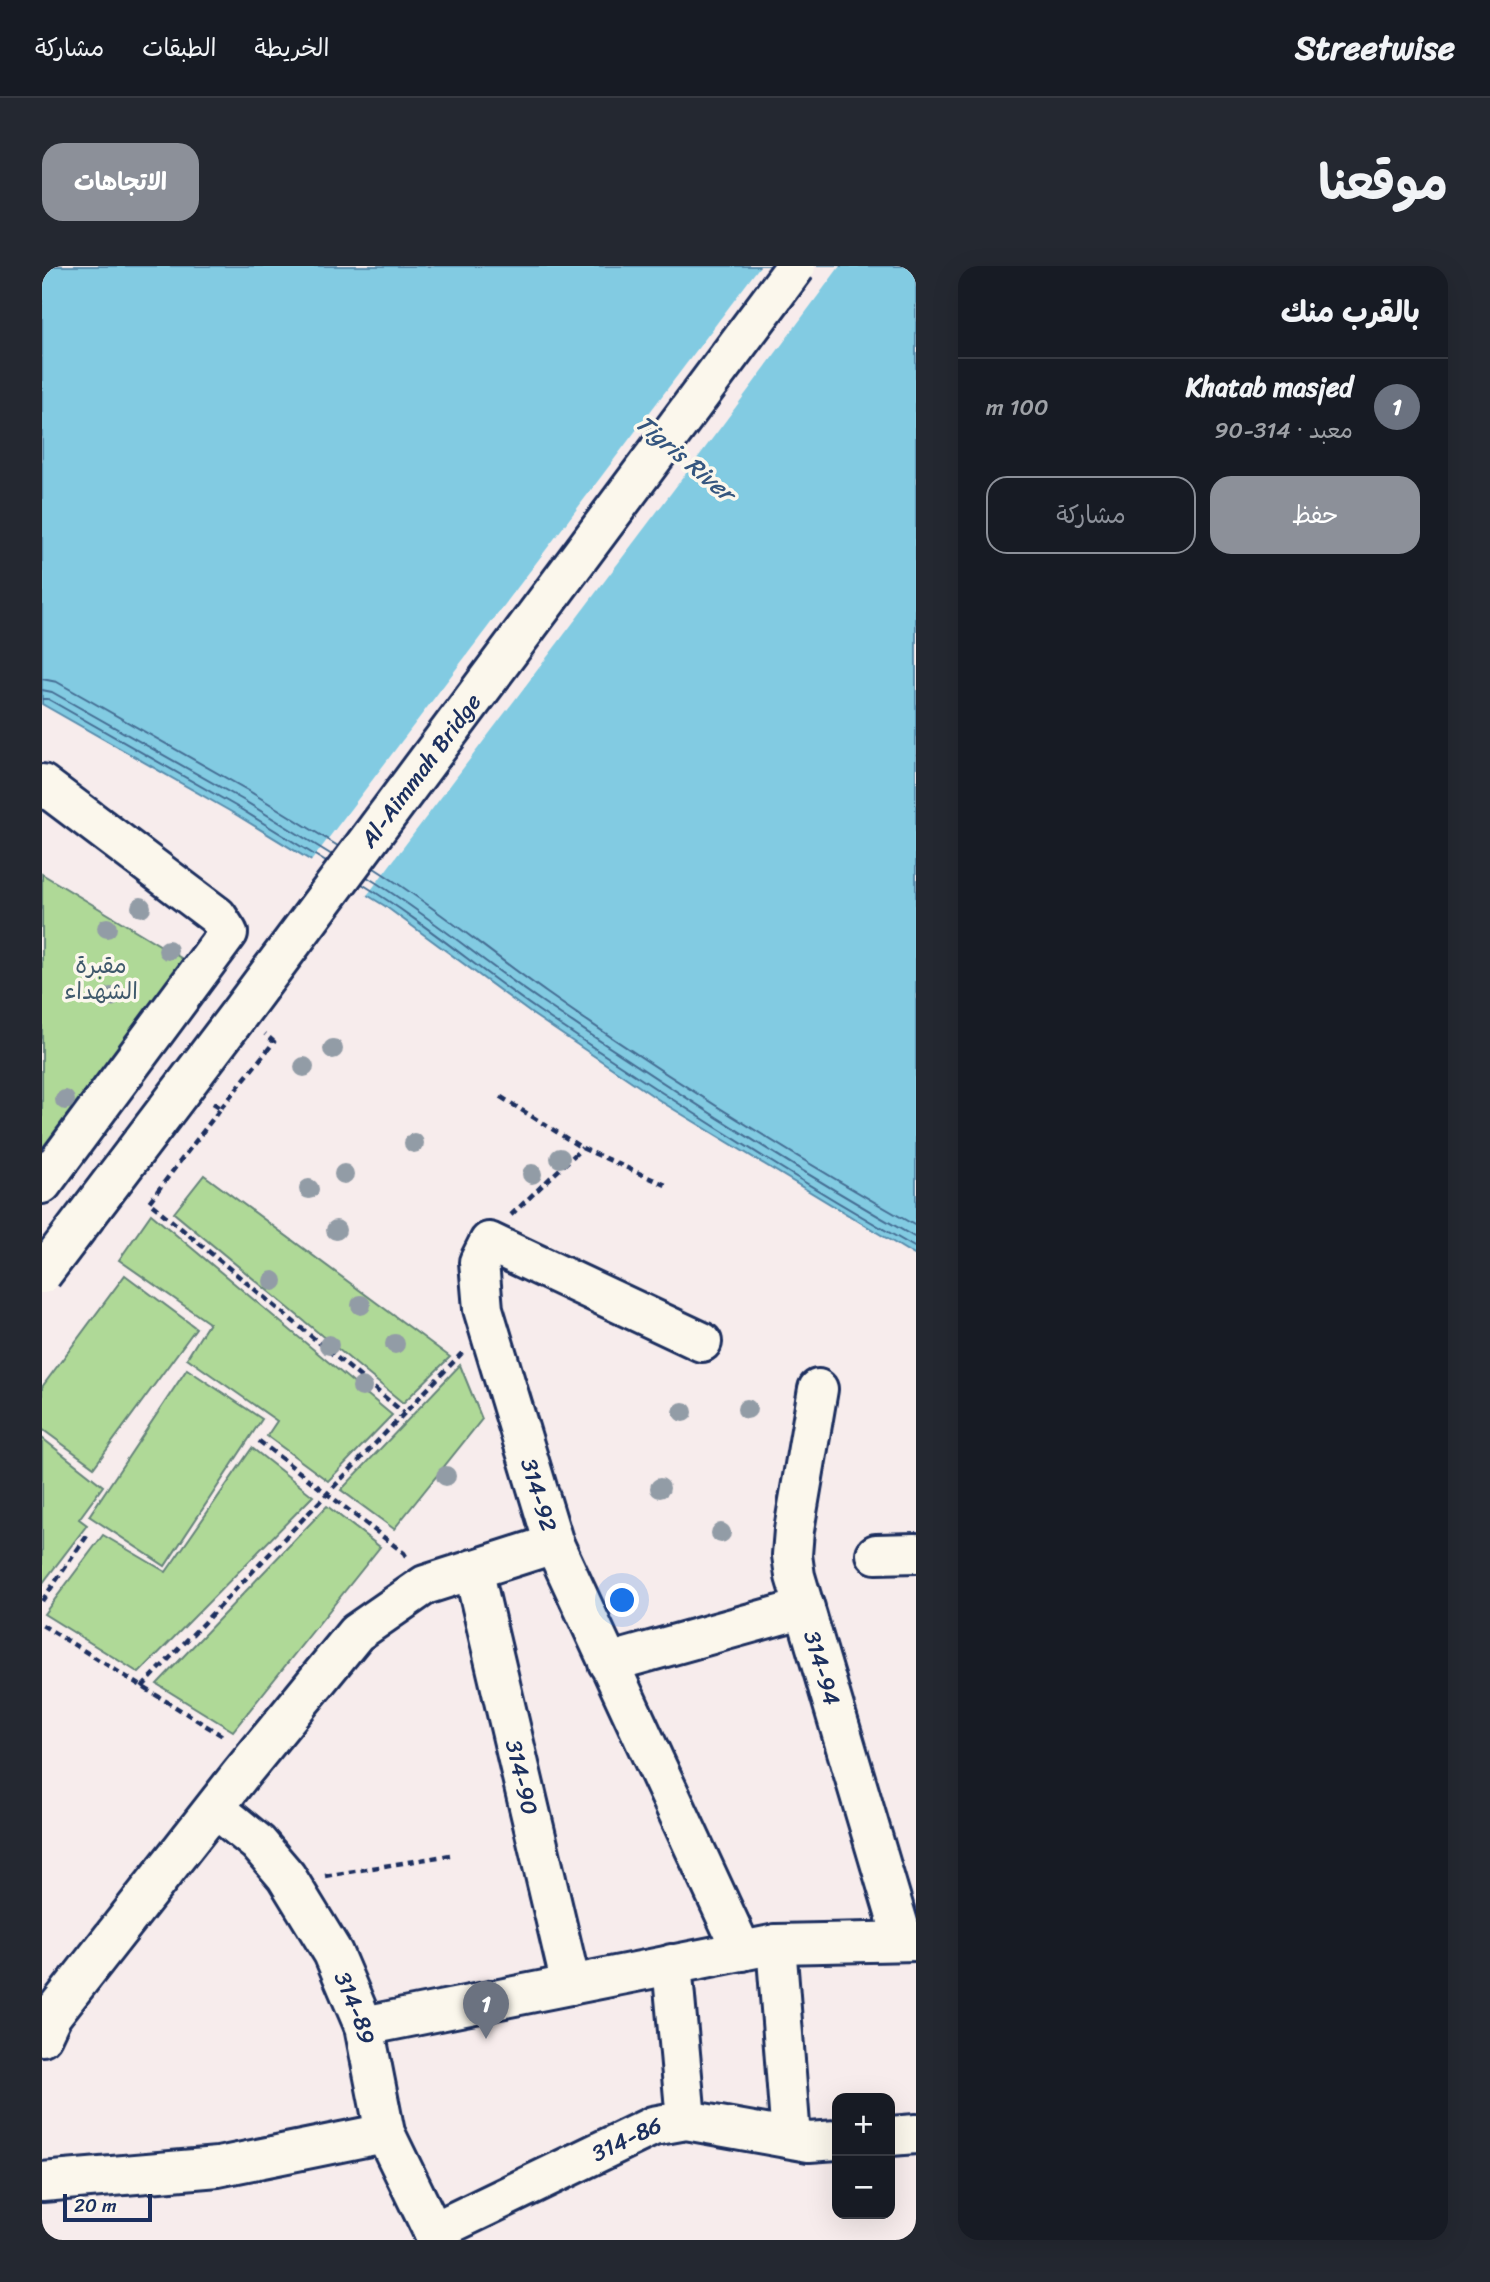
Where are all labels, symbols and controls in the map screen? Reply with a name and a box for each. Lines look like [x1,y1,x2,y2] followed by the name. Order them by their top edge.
[1295,19,1455,77] text: Streetwise
[35,27,104,69] text: مشاركة
[142,27,217,69] text: الطبقات
[255,27,329,69] text: الخريطة
[1318,139,1448,226] text: موقعنا
[42,143,199,221] button: الاتجاهات
[1281,285,1420,339] text: بالقرب منك
[1186,364,1353,410] text: Khatab masjed
[986,387,1049,428] text: 100 m
[1392,387,1402,428] text: 1
[626,404,747,515] water label: Tigris River
[1214,410,1353,451] text: معبد · 314-90
[986,476,1196,554] button: مشاركة
[1210,476,1420,554] button: حفظ
[349,684,492,858] street label: Al-Aimmah Bridge
[64,945,138,1012] park label: مقبرة الشهداء
[508,1453,569,1537] street label: 314-92
[605,1583,639,1617] your location
[791,1626,852,1710] street label: 314-94
[493,1736,550,1819] street label: 314-90
[322,1965,387,2047] street label: 314-89
[463,1981,509,2039] pin: 1
[832,2093,895,2219] map controls
[832,2093,895,2156] button: +
[584,2105,665,2174] street label: 314-86
[832,2156,895,2219] button: −
[74,2189,117,2222] text: 20 m
[63,2191,152,2223] scale bar

